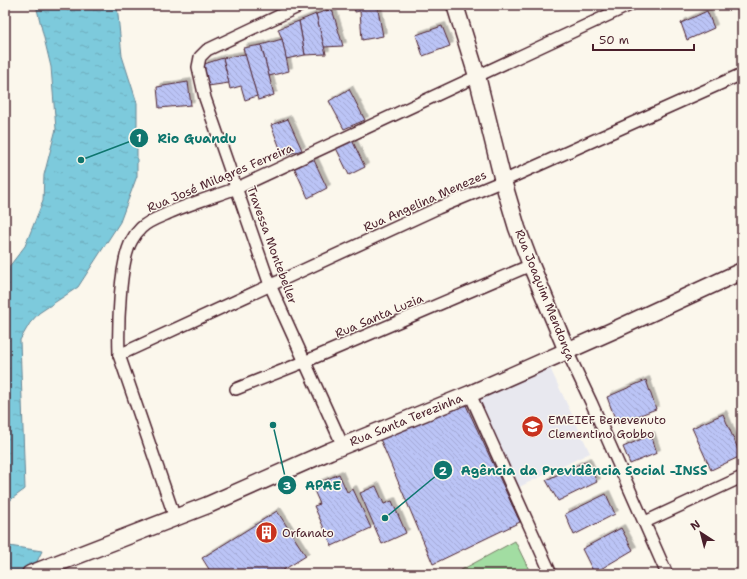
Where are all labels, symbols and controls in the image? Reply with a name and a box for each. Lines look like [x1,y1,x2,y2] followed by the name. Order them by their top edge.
[593,26,694,52] scale bar
[599,32,629,48] text: 50 m
[129,126,245,151] callout: Rio Guandu
[136,130,142,146] text: 1
[157,130,237,147] text: Rio Guandu
[145,140,296,216] street label: Rua José Milagres Ferreira
[361,167,489,235] street label: Rua Angelina Menezes
[243,184,301,307] street label: Travessa Montebeller
[511,227,579,364] street label: Rua Joaquim Mendonça
[332,290,426,342] street label: Rua Santa Luzia
[347,390,465,450] street label: Rua Santa Terezinha
[548,412,666,442] place label: EMEIEF Benevenuto Clementino Gobbo
[520,414,546,440] school or university icon: EMEIEF Benevenuto Clementino Gobbo
[433,458,716,483] callout: Agência da Previdência Social -INSS
[461,462,707,479] text: Agência da Previdência Social -INSS
[439,463,448,479] text: 2
[277,473,349,498] callout: APAE
[305,477,341,494] text: APAE
[283,478,291,494] text: 3
[681,513,721,553] north arrow
[687,517,704,534] text: N
[254,520,280,546] building icon: Orfanato
[282,525,334,541] place label: Orfanato

